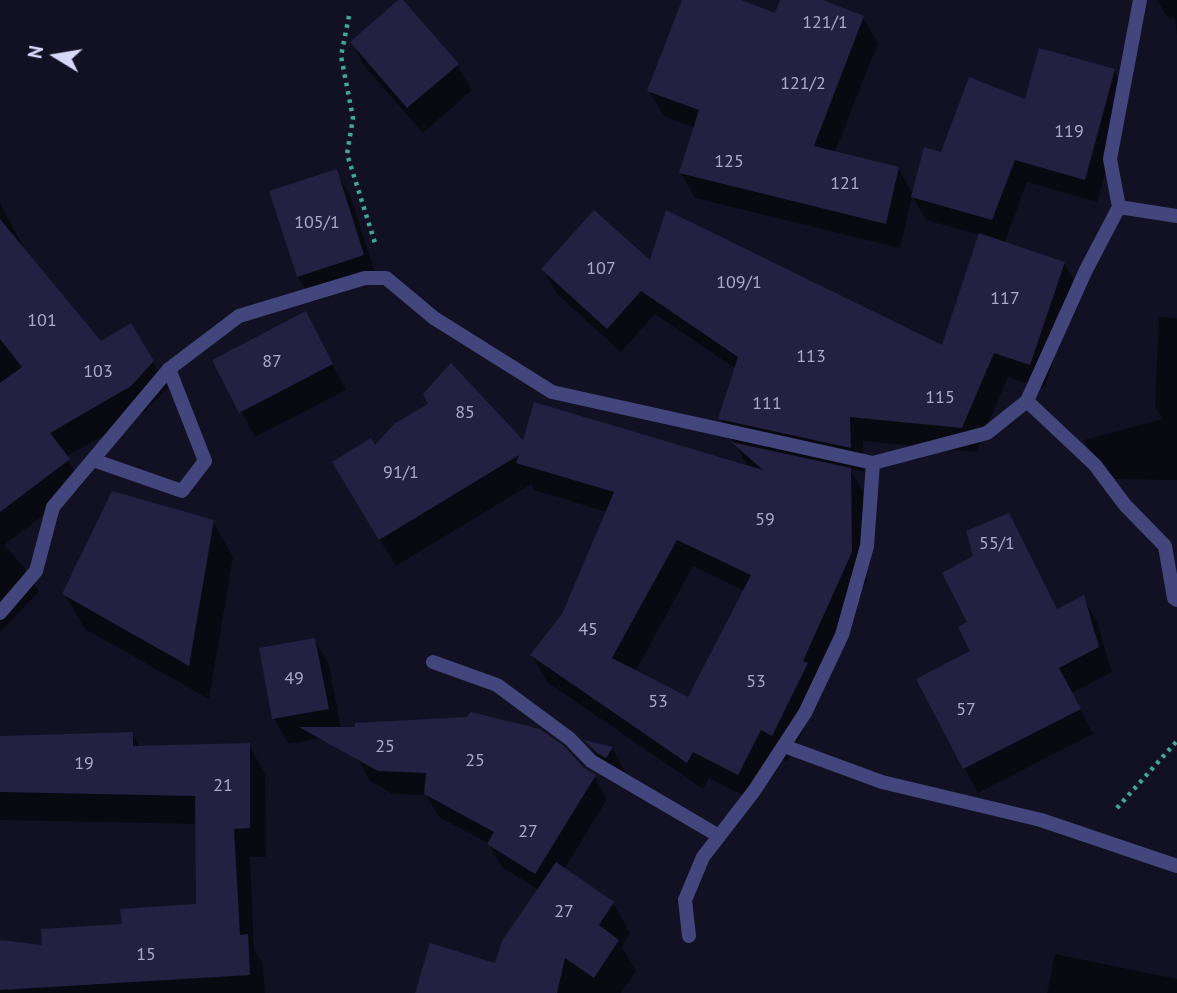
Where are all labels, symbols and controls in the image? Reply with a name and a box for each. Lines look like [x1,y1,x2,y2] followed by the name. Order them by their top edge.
[802,12,848,34] house number: 121/1
[21,21,91,91] north arrow
[22,44,48,60] text: N
[780,73,826,95] house number: 121/2
[1054,121,1084,143] house number: 119
[714,151,744,173] house number: 125
[830,173,860,195] house number: 121
[294,212,340,234] house number: 105/1
[586,258,616,280] house number: 107
[716,272,762,294] house number: 109/1
[990,288,1020,310] house number: 117
[27,310,57,332] house number: 101
[796,346,826,368] house number: 113
[262,351,282,373] house number: 87
[83,361,113,383] house number: 103
[925,387,955,409] house number: 115
[752,393,782,415] house number: 111
[455,402,475,424] house number: 85
[383,462,419,484] house number: 91/1
[755,509,775,531] house number: 59
[979,533,1015,555] house number: 55/1
[578,619,598,641] house number: 45
[284,668,304,690] house number: 49
[746,671,766,693] house number: 53
[648,691,668,713] house number: 53
[956,699,976,721] house number: 57
[375,736,395,758] house number: 25
[465,750,485,772] house number: 25
[74,753,94,775] house number: 19
[213,775,233,797] house number: 21
[518,821,538,843] house number: 27
[554,901,574,923] house number: 27
[136,944,156,966] house number: 15

